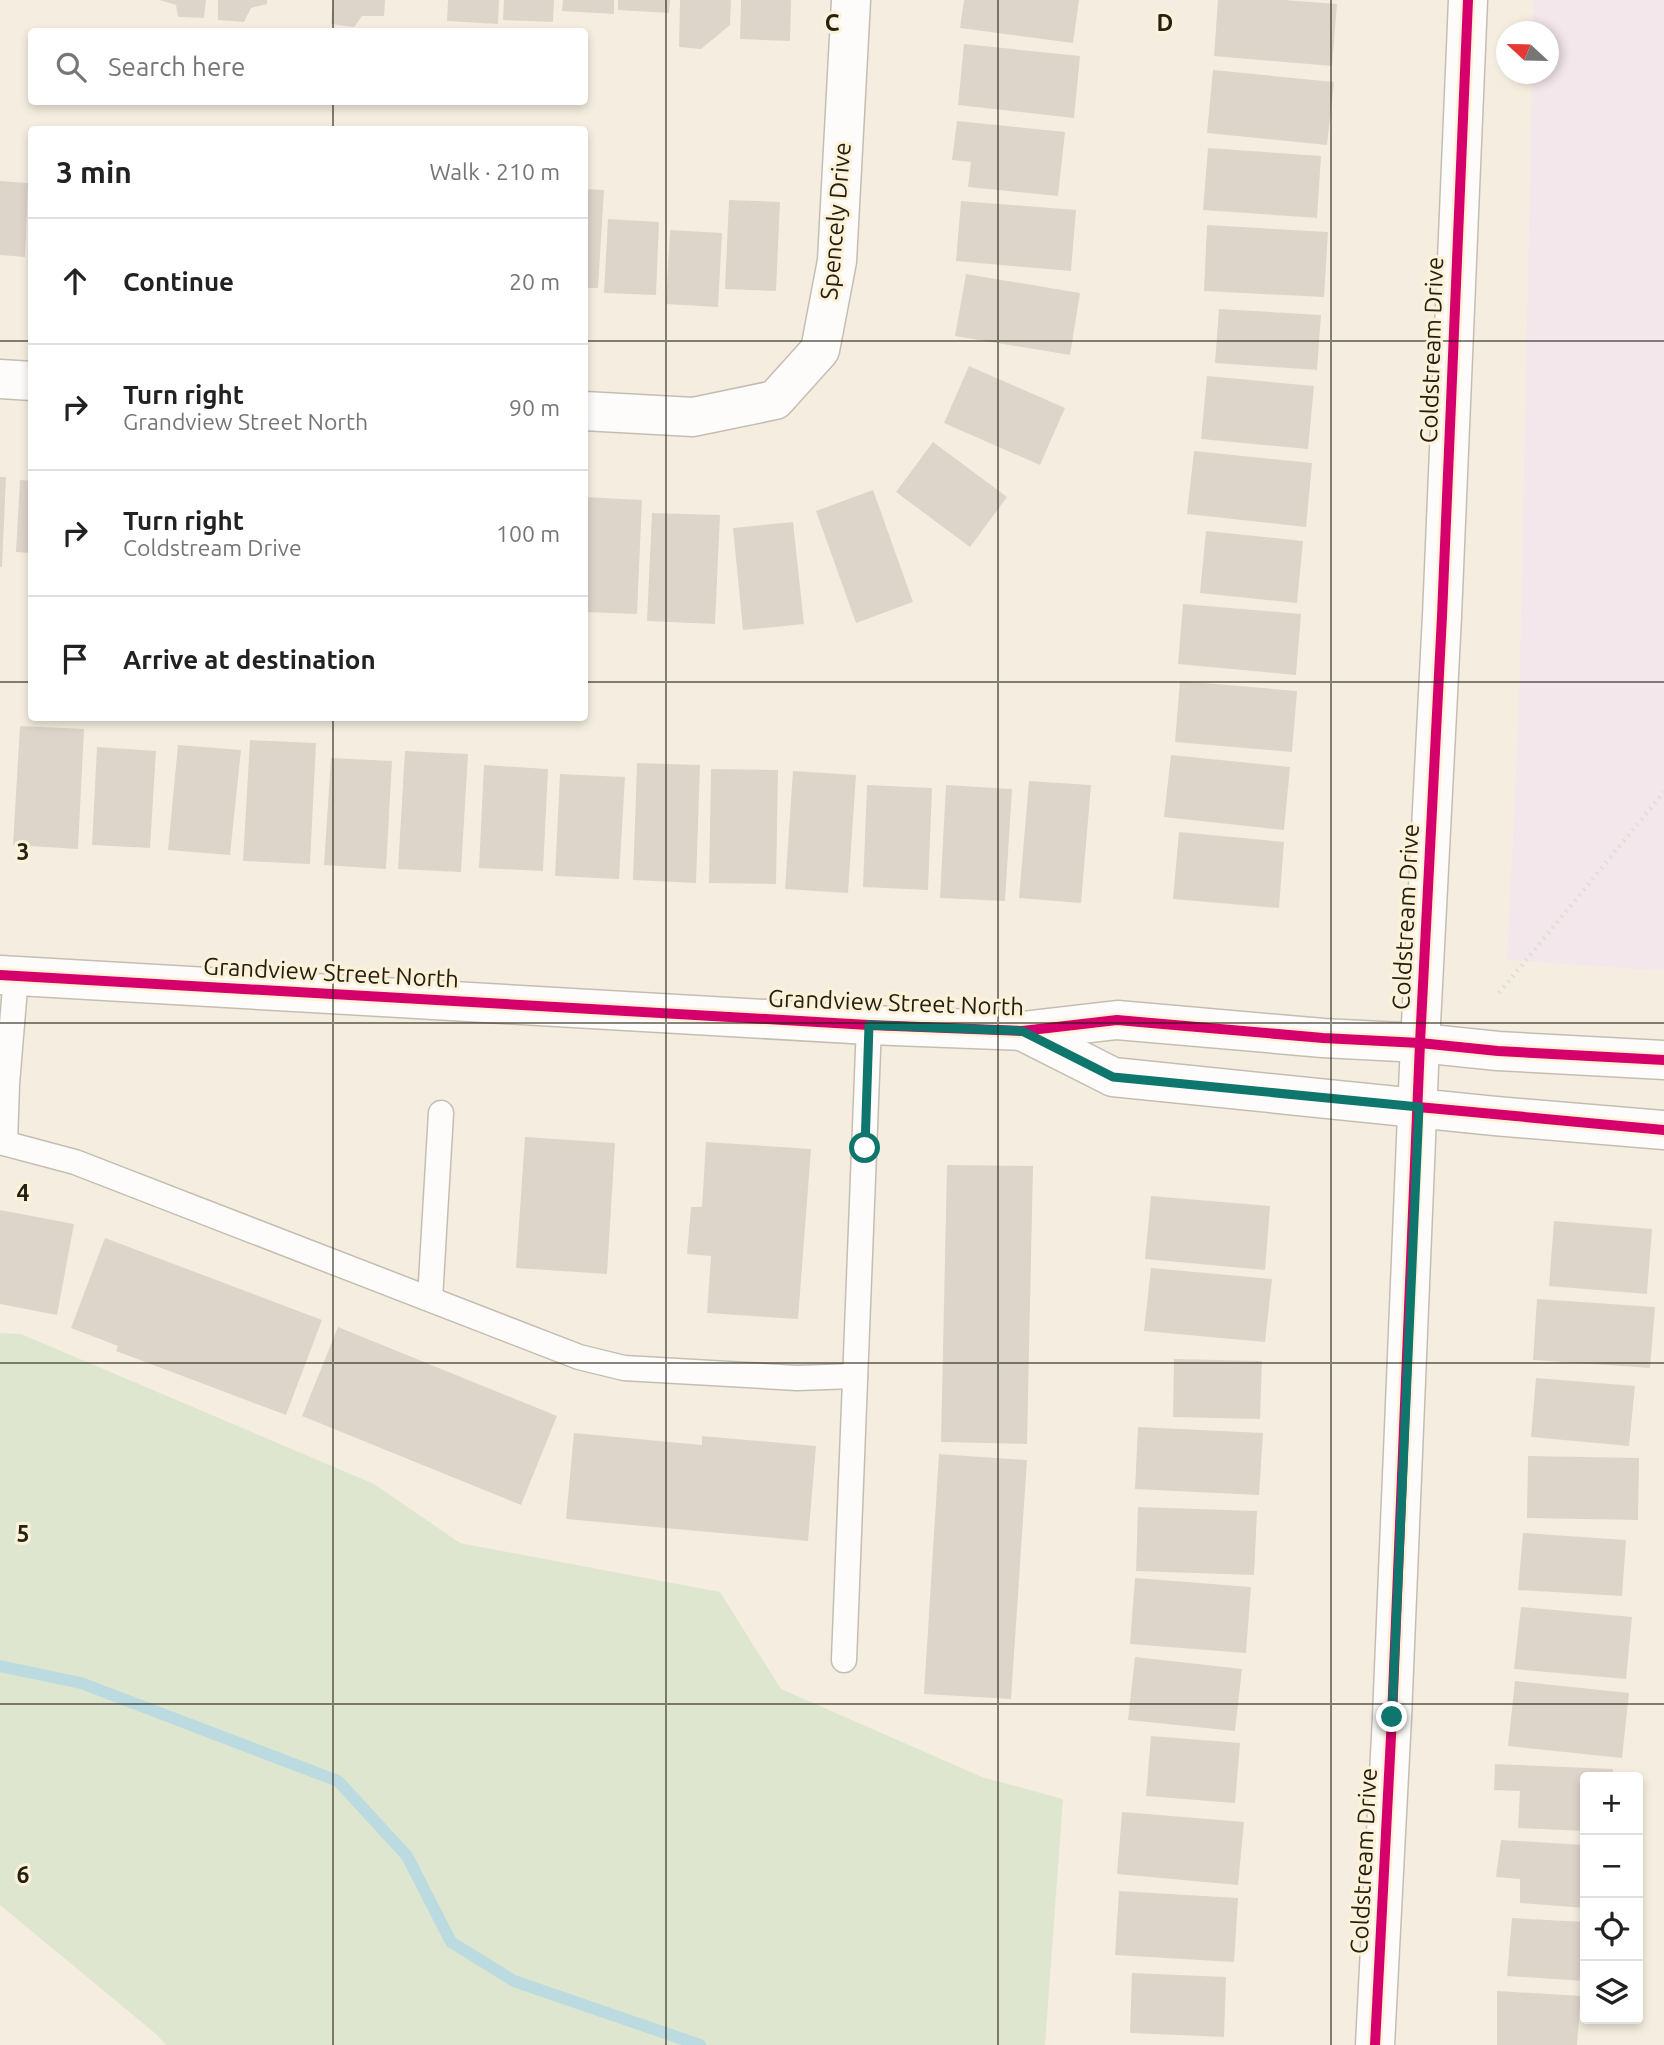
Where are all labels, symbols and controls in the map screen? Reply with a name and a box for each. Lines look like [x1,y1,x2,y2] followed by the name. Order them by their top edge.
[825,10,840,35] text: C
[1157,10,1173,35] text: D
[1496,21,1559,84] north arrow
[28,28,588,105] search box
[52,48,90,86] icon: search
[108,52,245,81] text: Search here
[815,141,856,301] street label: Spencely Drive
[56,155,132,189] text: 3 min
[429,159,560,184] text: Walk · 210 m
[1415,256,1448,444] street label: Coldstream Drive
[56,262,94,300] icon: ahead
[123,267,234,296] text: Continue
[509,269,560,294] text: 20 m
[123,380,244,409] text: Turn right
[56,388,94,426] icon: right
[509,395,560,420] text: 90 m
[123,409,368,434] text: Grandview Street North
[123,506,244,535] text: Turn right
[56,514,94,552] icon: right
[496,521,560,546] text: 100 m
[123,535,302,560] text: Coldstream Drive
[56,640,94,678] icon: arrive
[123,645,376,674] text: Arrive at destination
[1387,823,1424,1011] street label: Coldstream Drive
[17,839,29,864] text: 3
[203,952,460,993] street label: Grandview Street North
[768,985,1024,1020] street label: Grandview Street North
[849,1132,880,1163] route start
[17,1180,30,1205] text: 4
[17,1521,29,1546] text: 5
[1376,1701,1407,1732] route end
[1345,1767,1382,1955] street label: Coldstream Drive
[1580,1772,1643,2024] map controls
[1580,1772,1643,1835] button: +
[1580,1835,1643,1898] button: −
[17,1862,30,1887] text: 6
[1580,1898,1643,1961] button: locate
[1580,1961,1643,2024] button: layers

